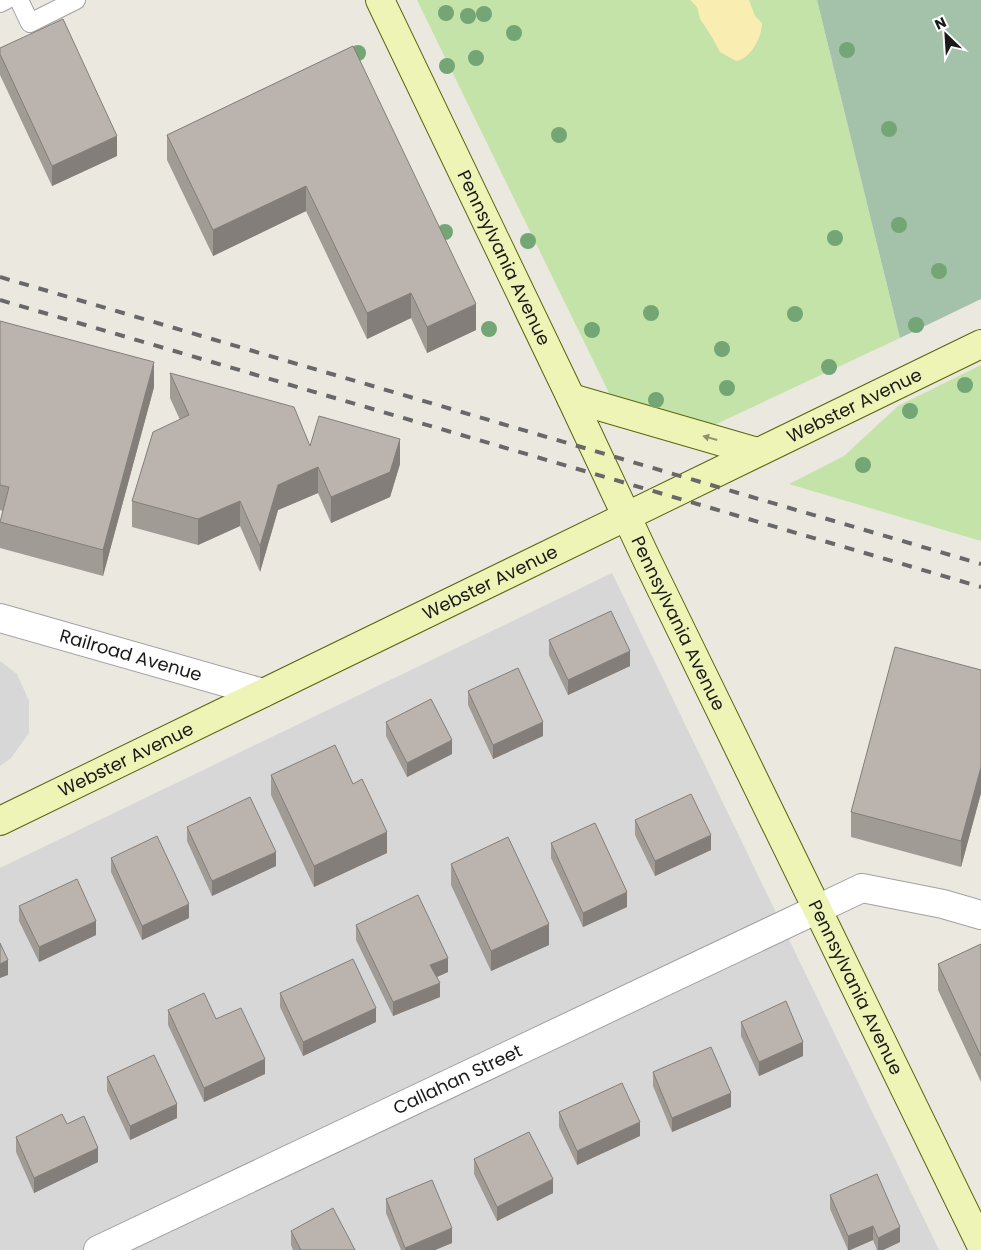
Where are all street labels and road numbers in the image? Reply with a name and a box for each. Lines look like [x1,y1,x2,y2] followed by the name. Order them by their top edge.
[451,166,557,349] street label: Pennsylvania Avenue
[782,362,926,449] street label: Webster Avenue
[625,532,732,715] street label: Pennsylvania Avenue
[418,539,562,626] street label: Webster Avenue
[57,623,205,687] street label: Railroad Avenue
[54,716,197,803] street label: Webster Avenue
[803,896,909,1079] street label: Pennsylvania Avenue
[389,1038,526,1120] street label: Callahan Street

